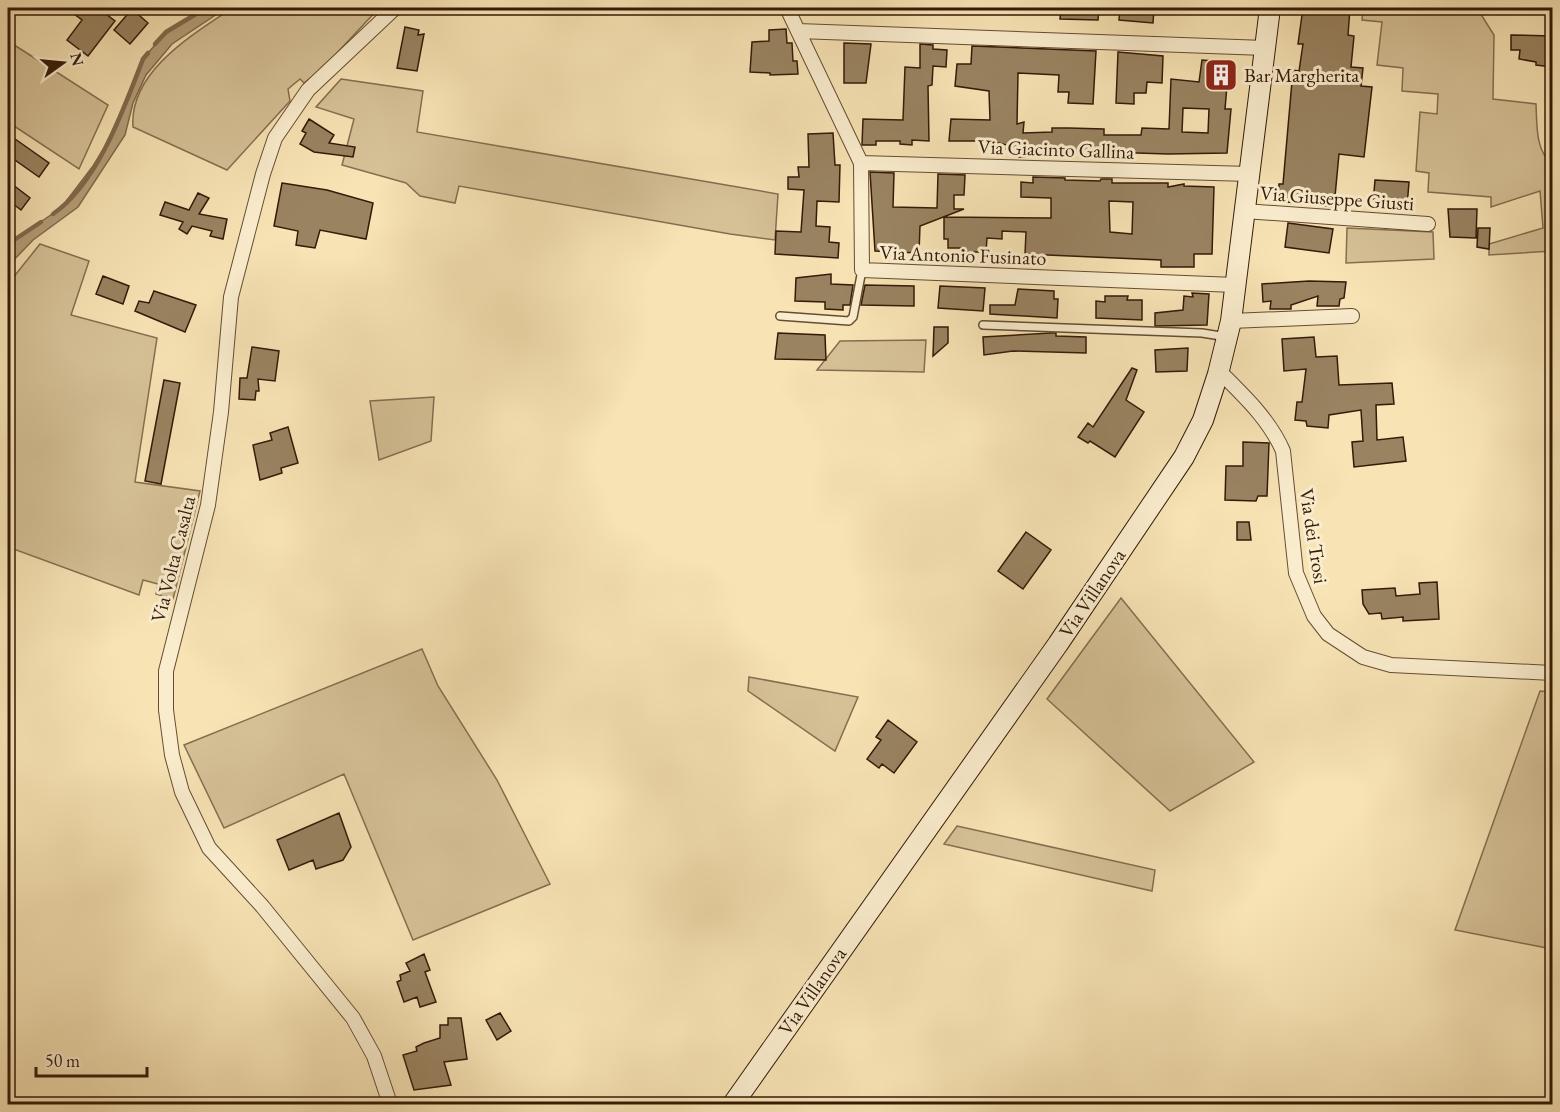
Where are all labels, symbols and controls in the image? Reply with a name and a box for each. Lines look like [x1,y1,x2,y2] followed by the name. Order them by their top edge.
[33,33,93,93] north arrow
[65,50,89,68] text: N
[1203,57,1239,93] building icon: Bar Margherita
[1244,62,1359,88] place label: Bar Margherita
[977,133,1135,165] street label: Via Giacinto Gallina
[1259,180,1415,216] street label: Via Giuseppe Giusti
[879,239,1047,271] street label: Via Antonio Fusinato
[1294,487,1334,586] street label: Via dei Trosi
[145,493,201,625] street label: Via Volta Casalta
[1053,543,1131,643] street label: Via Villanova
[772,942,852,1040] street label: Via Villanova
[36,1040,147,1078] scale bar
[45,1049,80,1072] text: 50 m

